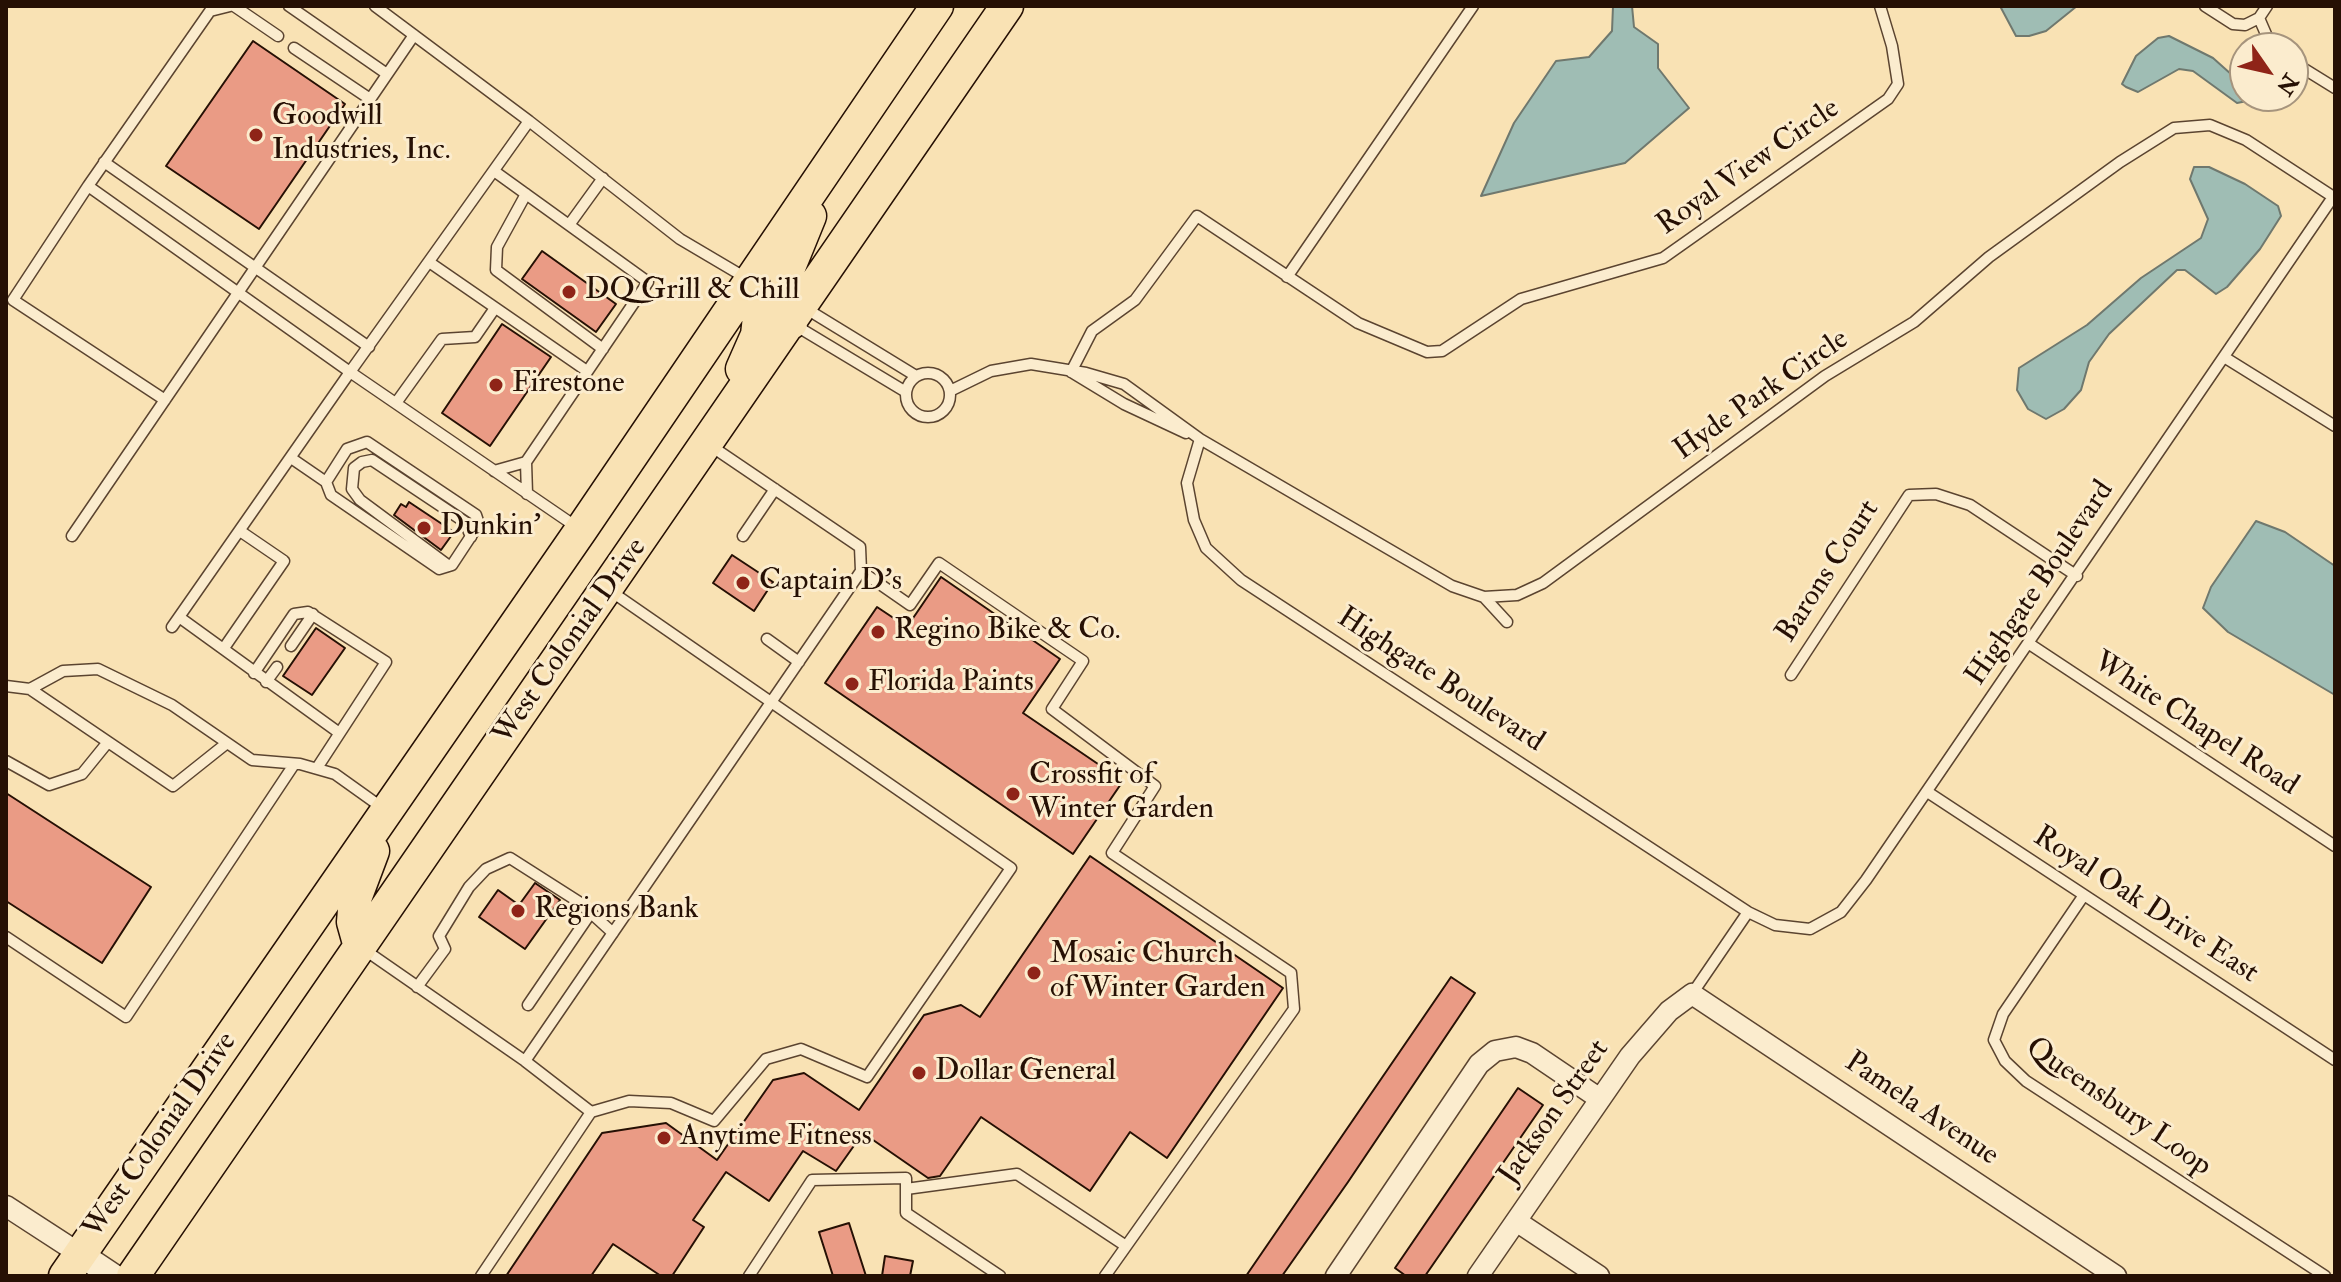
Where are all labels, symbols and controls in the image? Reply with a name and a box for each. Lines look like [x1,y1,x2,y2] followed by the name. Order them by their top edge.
[2229,32,2309,112] north arrow
[2270,68,2304,100] text: N
[1651,92,1847,244] street label: Royal View Circle
[272,100,451,170] place label: Goodwill Industries, Inc.
[247,126,265,144] marker: Goodwill Industries, Inc.
[585,274,800,310] place label: DQ Grill & Chill
[560,283,578,301] marker: DQ Grill & Chill
[1668,323,1856,469] street label: Hyde Park Circle
[512,367,625,403] place label: Firestone
[487,376,505,394] marker: Firestone
[1959,475,2123,693] street label: Highgate Boulevard
[1770,494,1888,650] street label: Barons Court
[440,510,541,546] place label: Dunkin'
[415,519,433,537] marker: Dunkin'
[486,532,656,752] street label: West Colonial Drive
[759,565,902,601] place label: Captain D's
[734,574,752,592] marker: Captain D's
[1330,601,1550,761] street label: Highgate Boulevard
[894,614,1121,650] place label: Regino Bike & Co.
[869,623,887,641] marker: Regino Bike & Co.
[2086,645,2304,805] street label: White Chapel Road
[868,666,1034,702] place label: Florida Paints
[843,675,861,693] marker: Florida Paints
[1029,759,1214,830] place label: Crossfit of Winter Garden
[1004,785,1022,803] marker: Crossfit of Winter Garden
[2026,820,2264,992] street label: Royal Oak Drive East
[534,893,699,929] place label: Regions Bank
[509,902,527,920] marker: Regions Bank
[1050,938,1265,1008] place label: Mosaic Church of Winter Garden
[1025,964,1043,982] marker: Mosaic Church of Winter Garden
[76,1026,246,1246] street label: West Colonial Drive
[2018,1031,2218,1185] street label: Queensbury Loop
[1492,1034,1618,1192] street label: Jackson Street
[1837,1045,2005,1175] street label: Pamela Avenue
[935,1055,1116,1091] place label: Dollar General
[910,1064,928,1082] marker: Dollar General
[680,1120,872,1156] place label: Anytime Fitness
[655,1129,673,1147] marker: Anytime Fitness

